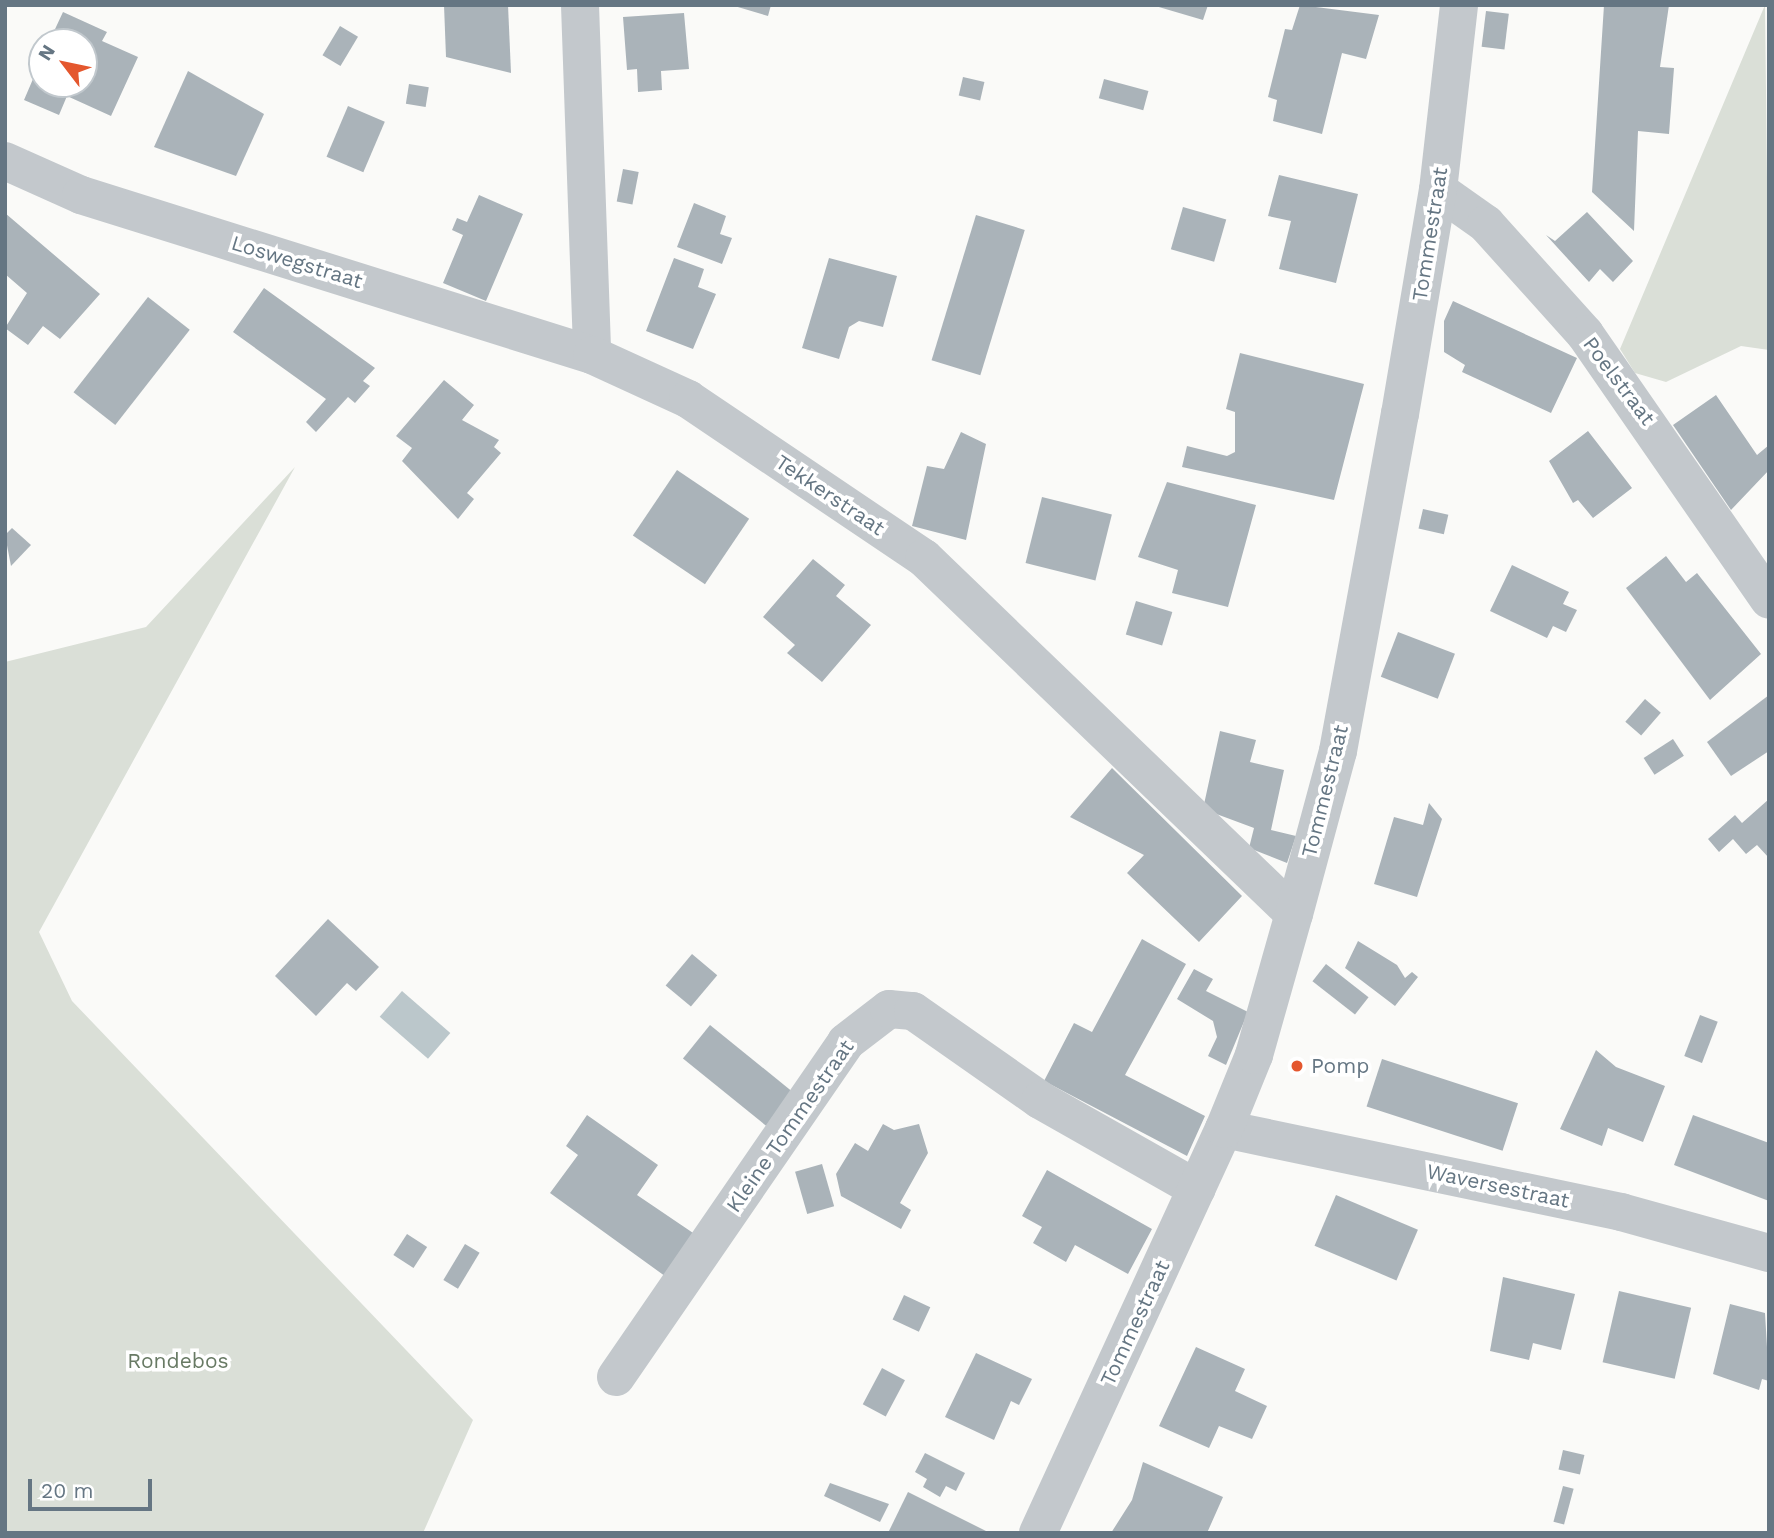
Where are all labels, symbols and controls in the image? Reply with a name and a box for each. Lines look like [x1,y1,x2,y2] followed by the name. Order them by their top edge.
[28,28,98,98] north arrow
[33,41,60,65] text: N
[1407,165,1453,303] street label: Tommestraat
[228,230,366,294] street label: Loswegstraat
[1578,332,1660,430] street label: Poelstraat
[771,449,889,541] street label: Tekkerstraat
[1296,722,1354,860] street label: Tommestraat
[721,1035,859,1217] street label: Kleine Tommestraat
[1311,1053,1369,1079] place label: Pomp
[1289,1058,1305,1074] marker: Pomp
[1424,1159,1572,1213] street label: Waversestraat
[1095,1256,1175,1390] street label: Tommestraat
[127,1348,229,1374] park label: Rondebos
[32,1464,156,1508] scale bar
[41,1478,93,1503] text: 20 m

